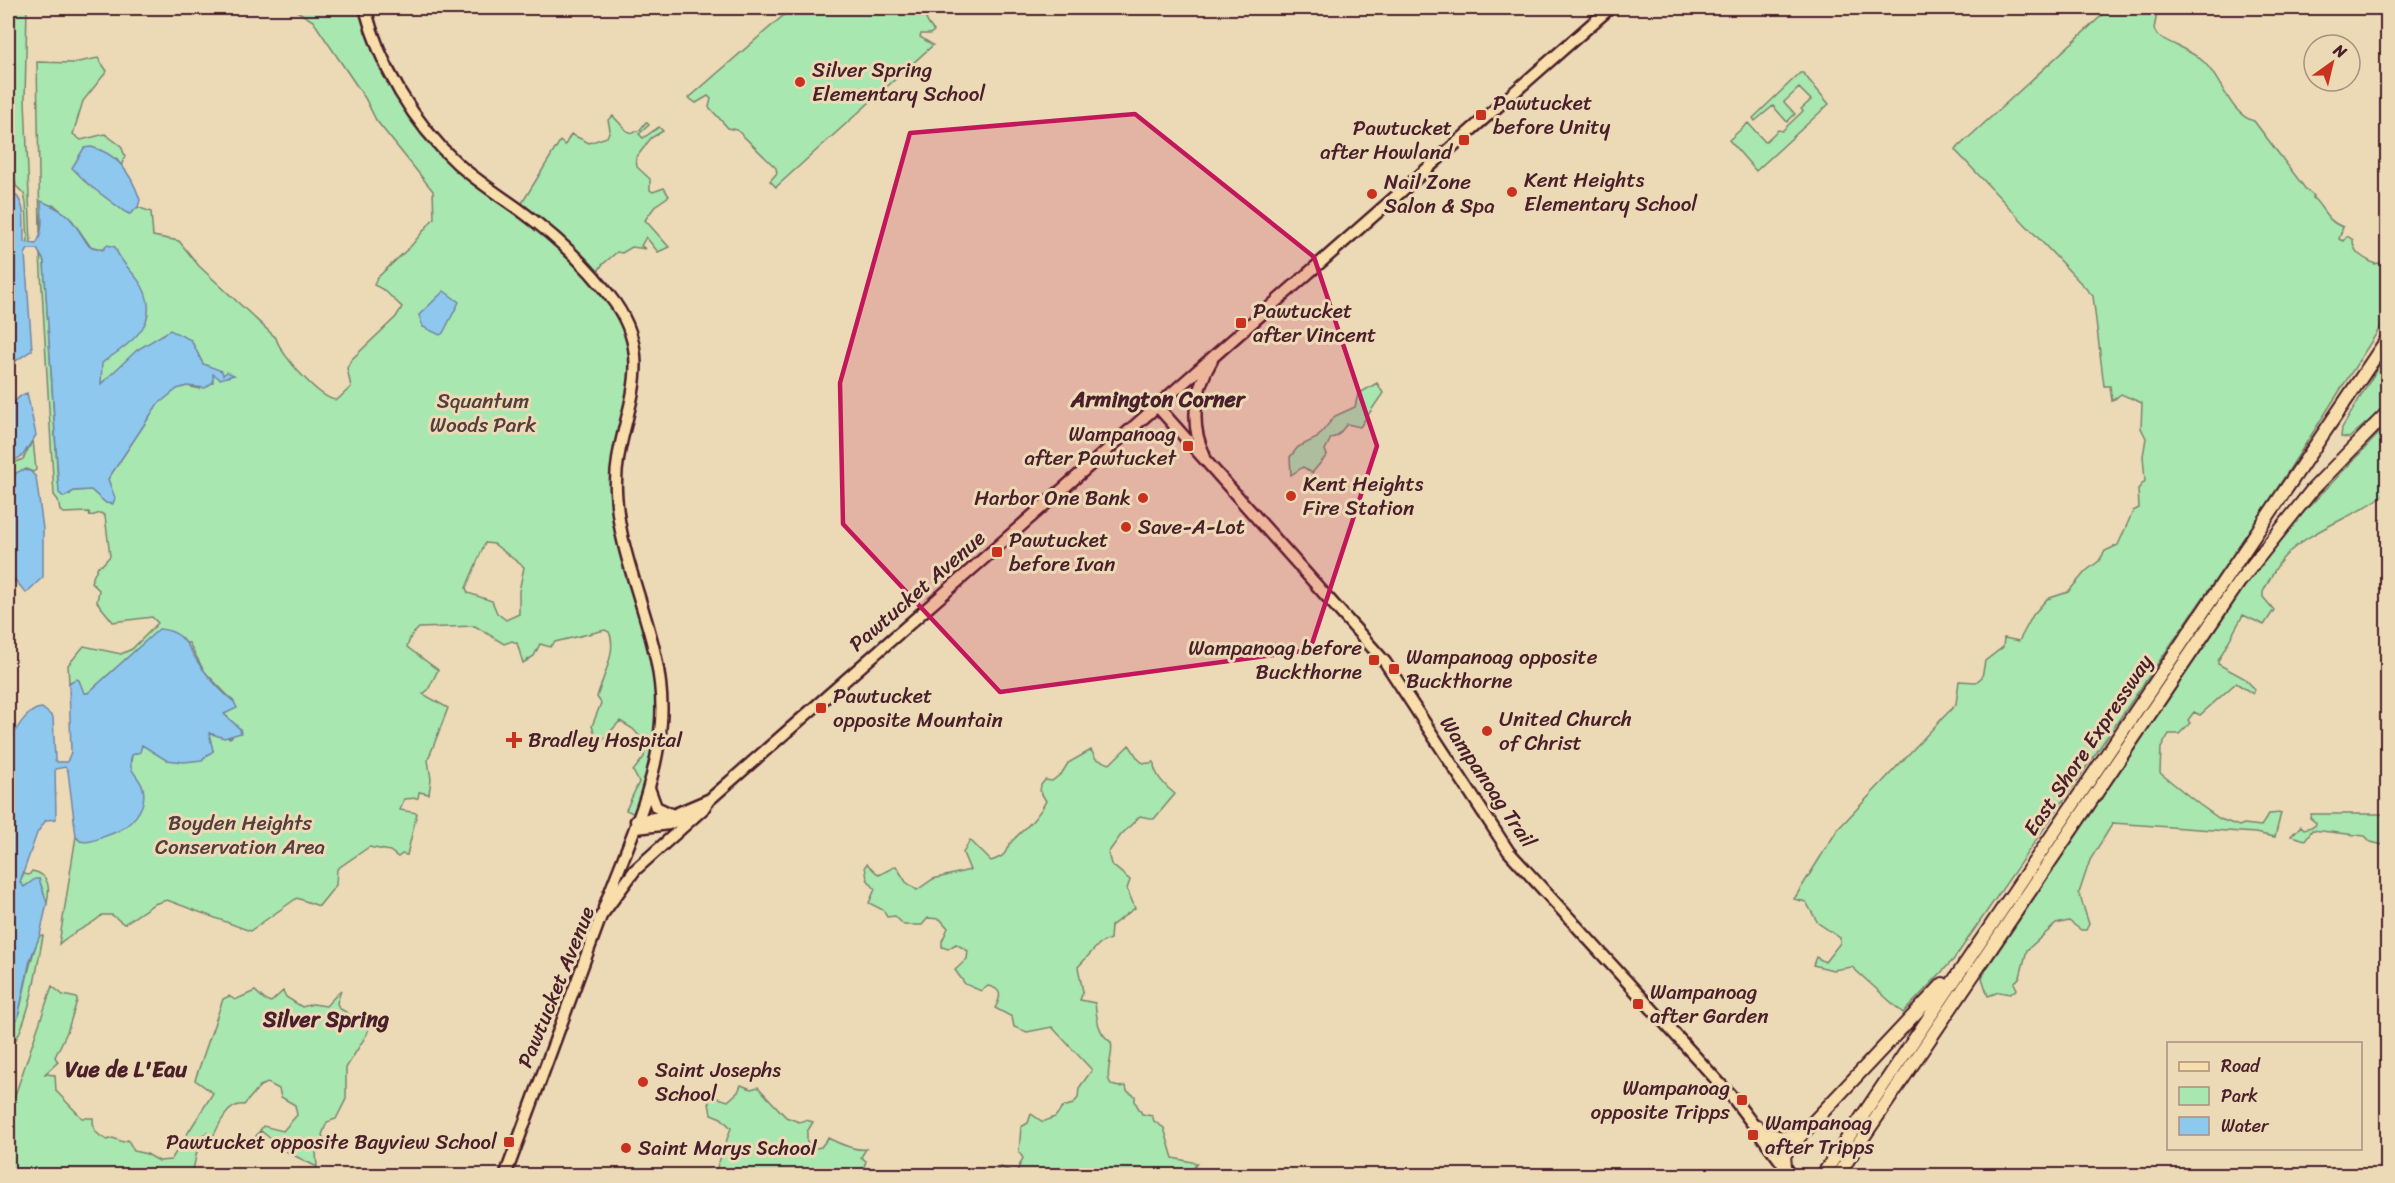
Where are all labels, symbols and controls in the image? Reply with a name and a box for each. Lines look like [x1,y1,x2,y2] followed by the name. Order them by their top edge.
[2302,33,2362,93] north arrow
[2327,35,2354,67] text: N
[812,51,986,113] place label: Silver Spring Elementary School
[793,75,807,89] marker: Silver Spring Elementary School
[1493,84,1610,146] place label: Pawtucket before Unity
[1474,108,1488,122] marker: Pawtucket before Unity
[1320,109,1454,171] place label: Pawtucket after Howland
[1457,133,1471,147] marker: Pawtucket after Howland
[1524,161,1698,223] place label: Kent Heights Elementary School
[1384,163,1495,225] place label: Nail Zone Salon & Spa
[1505,185,1519,199] marker: Kent Heights Elementary School
[1365,187,1379,201] marker: Nail Zone Salon & Spa
[1253,292,1376,354] place label: Pawtucket after Vincent
[1234,316,1248,330] marker: Pawtucket after Vincent
[1070,380,1247,419] district label: Armington Corner
[430,382,537,444] park label: Squantum Woods Park
[1024,415,1178,477] place label: Wampanoag after Pawtucket
[1181,439,1195,453] marker: Wampanoag after Pawtucket
[1303,465,1424,527] place label: Kent Heights Fire Station
[974,479,1131,517] place label: Harbor One Bank
[1284,489,1298,503] marker: Kent Heights Fire Station
[1136,491,1150,505] marker: Harbor One Bank
[1138,508,1245,546] place label: Save-A-Lot
[840,520,994,662] street label: Pawtucket Avenue
[1119,520,1133,534] marker: Save-A-Lot
[1009,521,1115,583] place label: Pawtucket before Ivan
[990,545,1004,559] marker: Pawtucket before Ivan
[1188,629,1362,691] place label: Wampanoag before Buckthorne
[1406,638,1598,700] place label: Wampanoag opposite Buckthorne
[2013,646,2163,844] street label: East Shore Expressway
[1367,653,1381,667] marker: Wampanoag before Buckthorne
[1387,662,1401,676] marker: Wampanoag opposite Buckthorne
[833,677,1003,739] place label: Pawtucket opposite Mountain
[1499,700,1632,762] place label: United Church of Christ
[814,701,828,715] marker: Pawtucket opposite Mountain
[1429,708,1547,857] street label: Wampanoag Trail
[528,721,683,759] place label: Bradley Hospital
[1480,724,1494,738] marker: United Church of Christ
[505,731,523,749] marker: Bradley Hospital
[155,804,325,866] park label: Boyden Heights Conservation Area
[506,900,606,1074] street label: Pawtucket Avenue
[1650,973,1769,1035] place label: Wampanoag after Garden
[1631,997,1645,1011] marker: Wampanoag after Garden
[262,1000,389,1039] district label: Silver Spring
[2167,1042,2362,1150] legend
[65,1050,187,1089] district label: Vue de L'Eau
[2221,1050,2261,1082] text: Road
[655,1051,781,1113] place label: Saint Josephs School
[1591,1069,1730,1131] place label: Wampanoag opposite Tripps
[636,1075,650,1089] marker: Saint Josephs School
[2221,1080,2258,1112] text: Park
[1735,1093,1749,1107] marker: Wampanoag opposite Tripps
[1765,1104,1874,1166] place label: Wampanoag after Tripps
[2221,1110,2270,1142] text: Water
[166,1123,498,1161] place label: Pawtucket opposite Bayview School
[1746,1128,1760,1142] marker: Wampanoag after Tripps
[638,1129,818,1167] place label: Saint Marys School
[502,1135,516,1149] marker: Pawtucket opposite Bayview School
[619,1141,633,1155] marker: Saint Marys School

